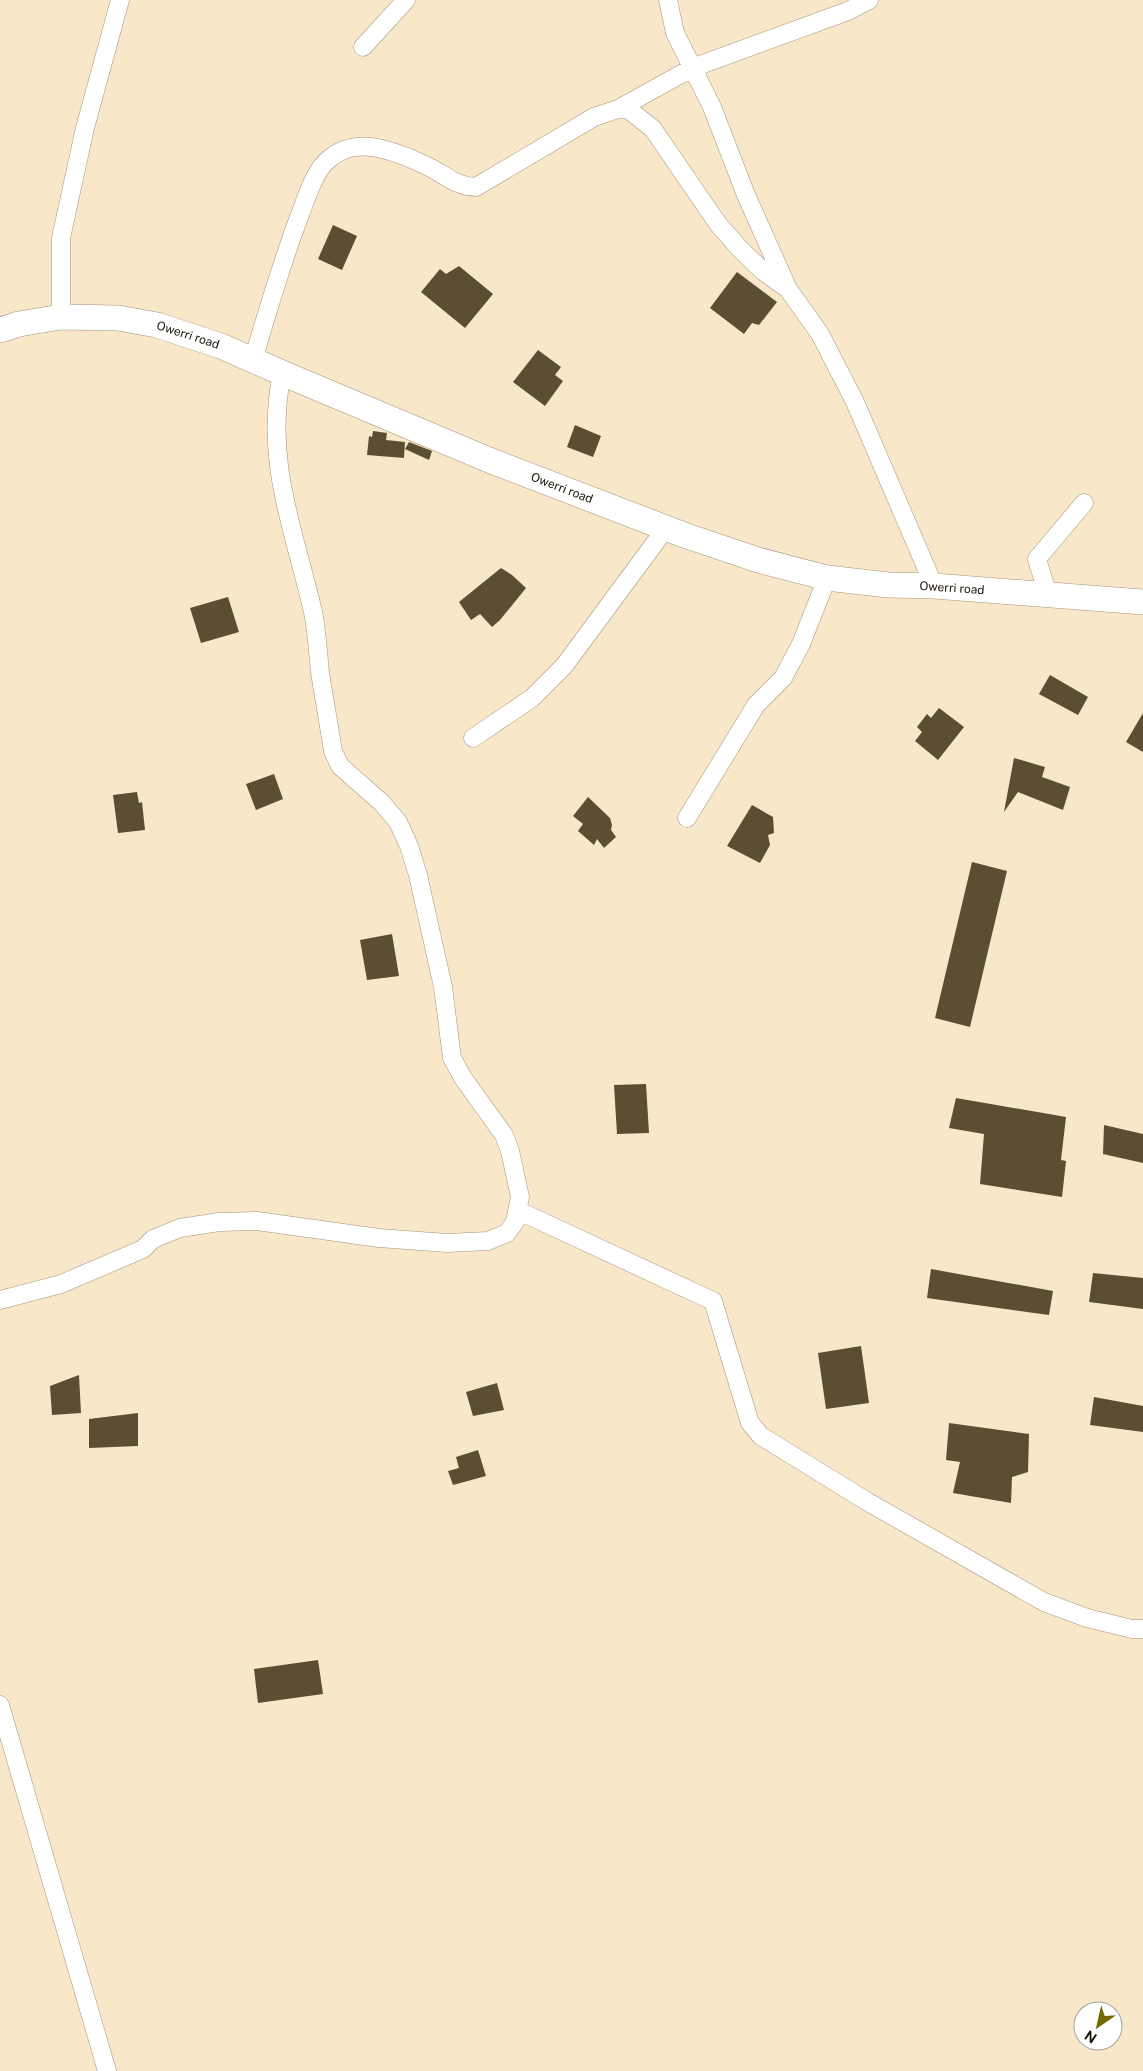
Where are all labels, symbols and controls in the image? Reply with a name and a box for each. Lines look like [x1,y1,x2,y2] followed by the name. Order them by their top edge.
[155,318,221,352] street label: Owerri road
[529,470,595,506] street label: Owerri road
[919,579,985,597] street label: Owerri road
[1073,2001,1123,2051] north arrow
[1082,2027,1100,2046] text: N

